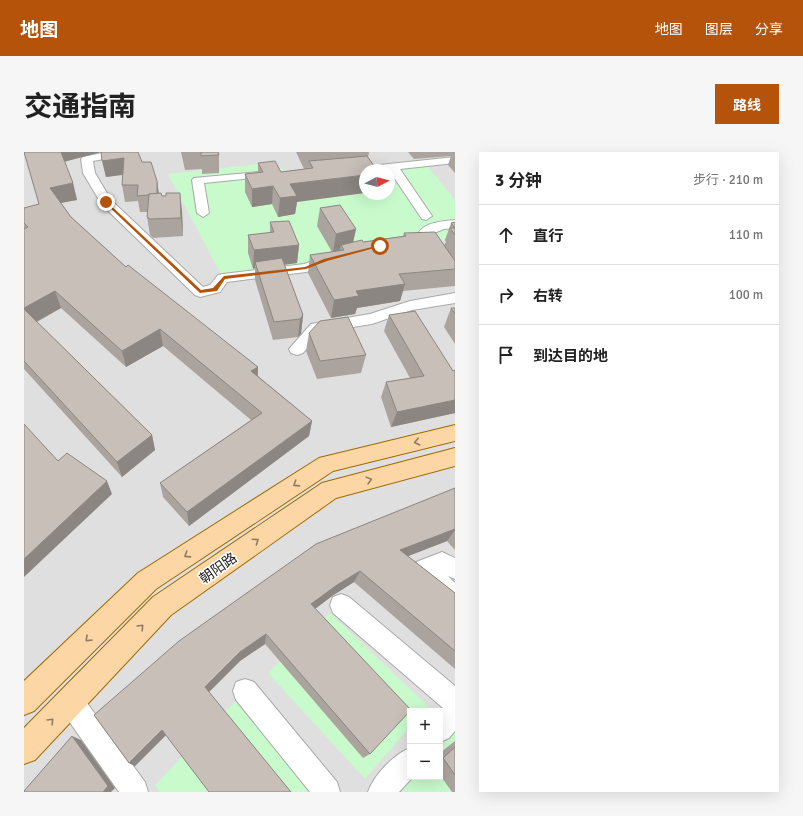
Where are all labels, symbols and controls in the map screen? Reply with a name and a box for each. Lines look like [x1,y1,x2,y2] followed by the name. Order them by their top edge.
[20,18,58,42] text: 地图
[655,21,683,38] text: 地图
[705,21,733,38] text: 图层
[755,21,783,38] text: 分享
[715,84,779,124] button: 路线
[24,90,136,124] text: 交通指南
[359,164,395,200] north arrow
[495,170,542,191] text: 3 分钟
[693,172,763,188] text: 步行 · 210 m
[97,193,115,211] route end
[495,224,517,246] icon: ahead
[533,227,563,245] text: 直行
[729,227,763,243] text: 110 m
[371,237,389,255] route start
[495,284,517,306] icon: right
[533,287,563,305] text: 右转
[729,287,763,303] text: 100 m
[495,344,517,366] icon: arrive
[533,347,608,365] text: 到达目的地
[414,438,420,446] one-way arrow
[365,476,372,485] one-way arrow
[293,479,300,486] one-way arrow
[252,538,259,546] one-way arrow
[196,549,240,587] street label: 朝阳路
[184,550,191,558] one-way arrow
[137,624,144,632] one-way arrow
[85,634,93,642] one-way arrow
[407,708,443,780] map controls
[407,708,443,744] button: +
[46,718,54,726] one-way arrow
[407,744,443,780] button: −

